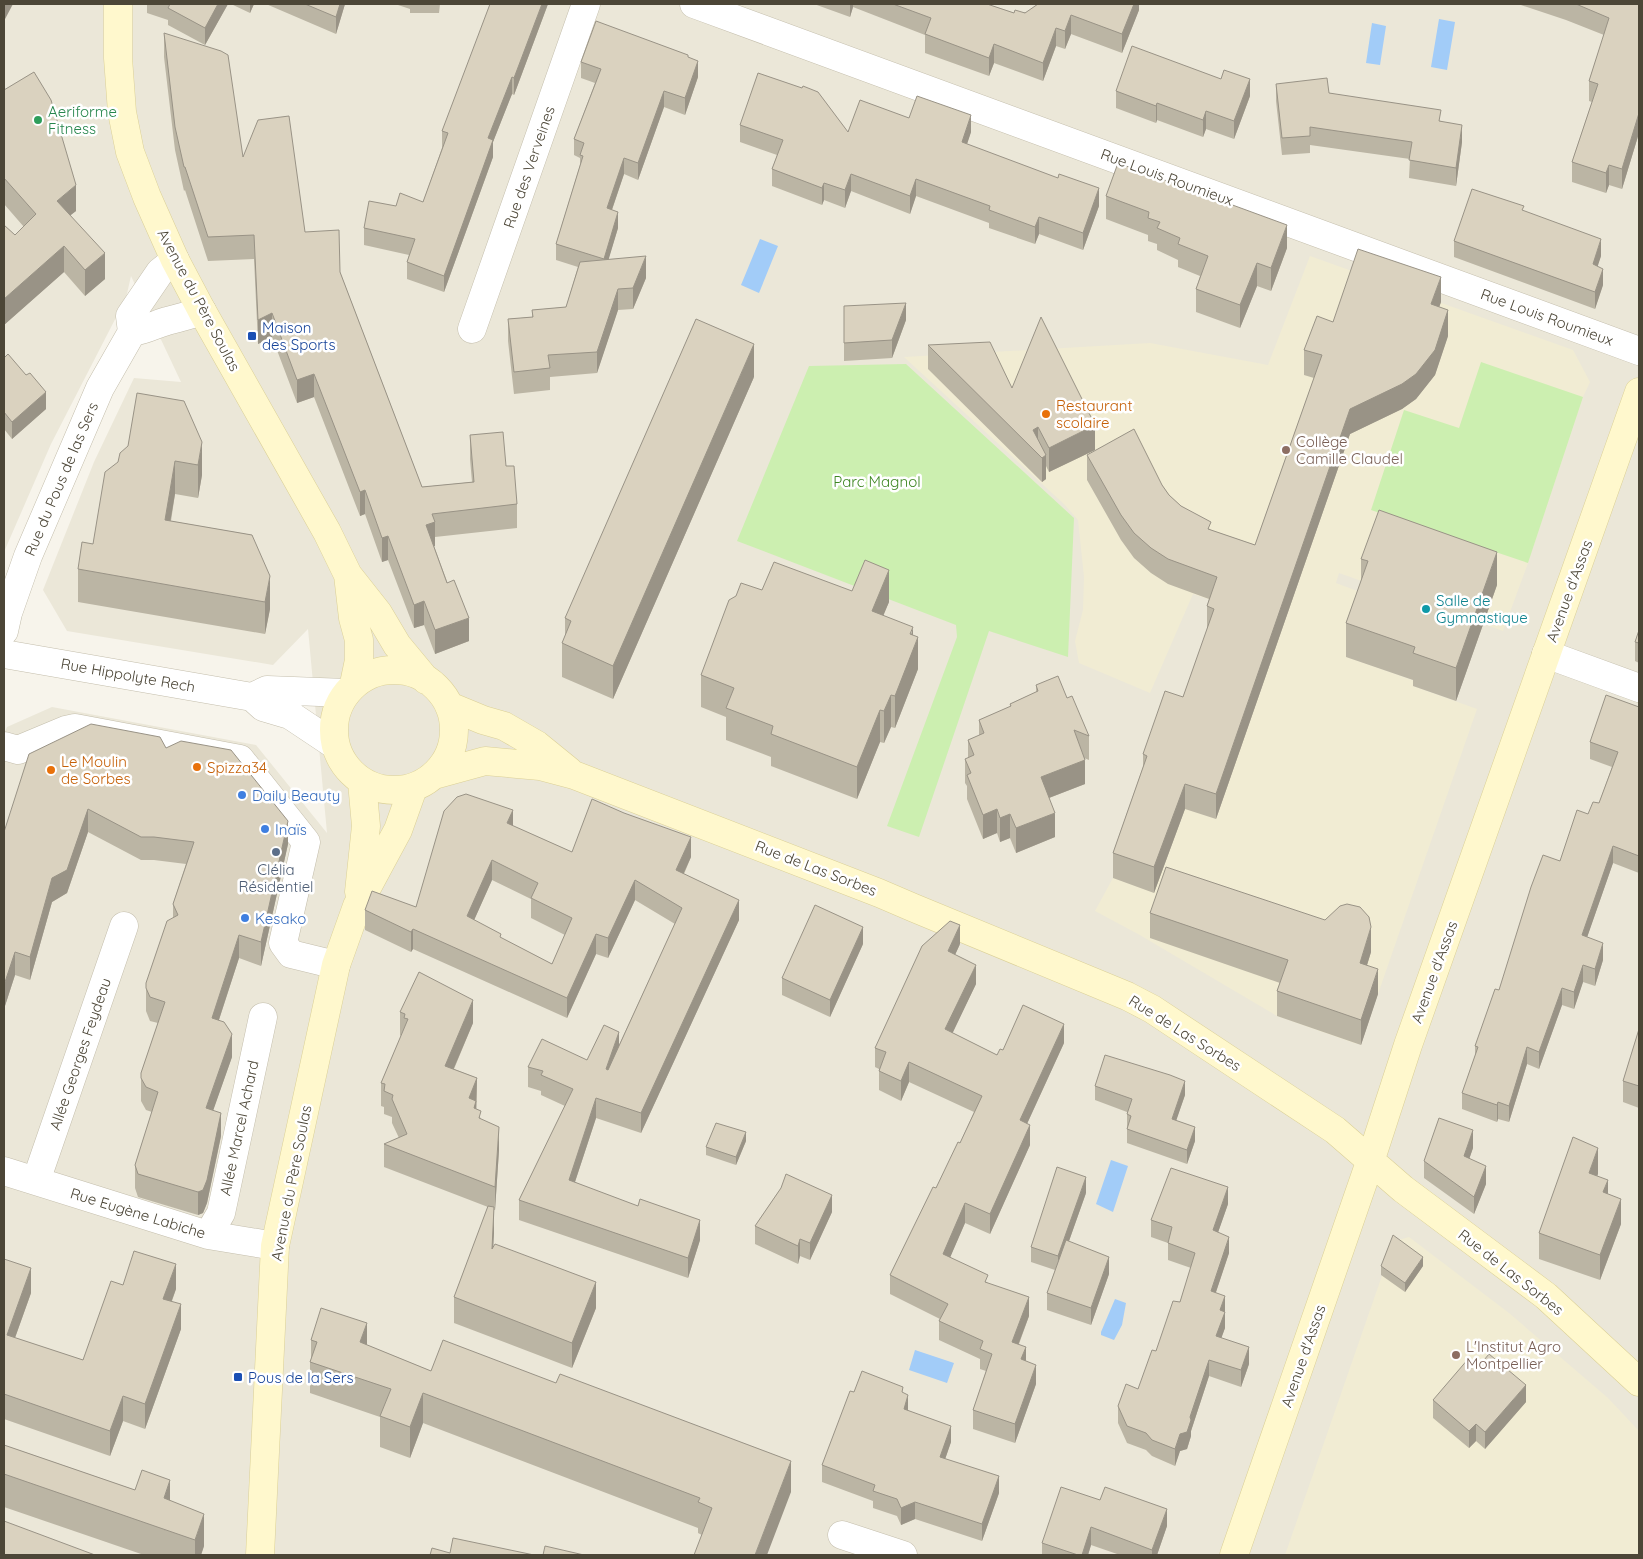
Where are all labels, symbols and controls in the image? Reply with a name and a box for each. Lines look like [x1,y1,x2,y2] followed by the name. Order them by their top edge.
[48,102,117,138] place label: Aeriforme Fitness
[499,103,559,231] street label: Rue des Verveines
[32,114,44,126] marker: Aeriforme Fitness
[1098,144,1236,210] street label: Rue Louis Roumieux
[153,226,245,374] street label: Avenue du Père Soulas
[1478,284,1616,350] street label: Rue Louis Roumieux
[262,318,335,354] place label: Maison des Sports
[246,330,258,342] marker: Maison des Sports
[1056,396,1133,432] place label: Restaurant scolaire
[20,399,102,559] street label: Rue du Pous de las Sers
[1040,408,1052,420] marker: Restaurant scolaire
[1296,432,1403,468] place label: Collège Camille Claudel
[1280,444,1292,456] marker: Collège Camille Claudel
[833,472,921,491] park label: Parc Magnol
[1542,537,1596,645] street label: Avenue d'Assas
[1436,591,1528,627] place label: Salle de Gymnastique
[1420,603,1432,615] marker: Salle de Gymnastique
[59,654,197,696] street label: Rue Hippolyte Rech
[61,752,131,788] place label: Le Moulin de Sorbes
[207,758,267,777] place label: Spizza34
[191,761,203,773] marker: Spizza34
[45,764,57,776] marker: Le Moulin de Sorbes
[252,786,340,805] place label: Daily Beauty
[236,789,248,801] marker: Daily Beauty
[275,820,307,839] place label: Inaïs
[259,823,271,835] marker: Inaïs
[753,836,879,900] street label: Rue de Las Sorbes
[270,846,282,858] marker: Clélia Résidentiel
[238,860,314,896] place label: Clélia Résidentiel
[255,909,306,928] place label: Kesako
[239,912,251,924] marker: Kesako
[1407,918,1461,1026] street label: Avenue d'Assas
[45,975,115,1133] street label: Allée Georges Feydeau
[1125,991,1245,1075] street label: Rue de Las Sorbes
[215,1059,263,1197] street label: Allée Marcel Achard
[267,1104,315,1262] street label: Avenue du Père Soulas
[68,1183,208,1243] street label: Rue Eugène Labiche
[1454,1225,1568,1319] street label: Rue de Las Sorbes
[1277,1302,1329,1410] street label: Avenue d'Assas
[1466,1337,1561,1373] place label: L'Institut Agro Montpellier
[1450,1349,1462,1361] marker: L'Institut Agro Montpellier
[248,1368,354,1387] place label: Pous de la Sers
[232,1371,244,1383] marker: Pous de la Sers

